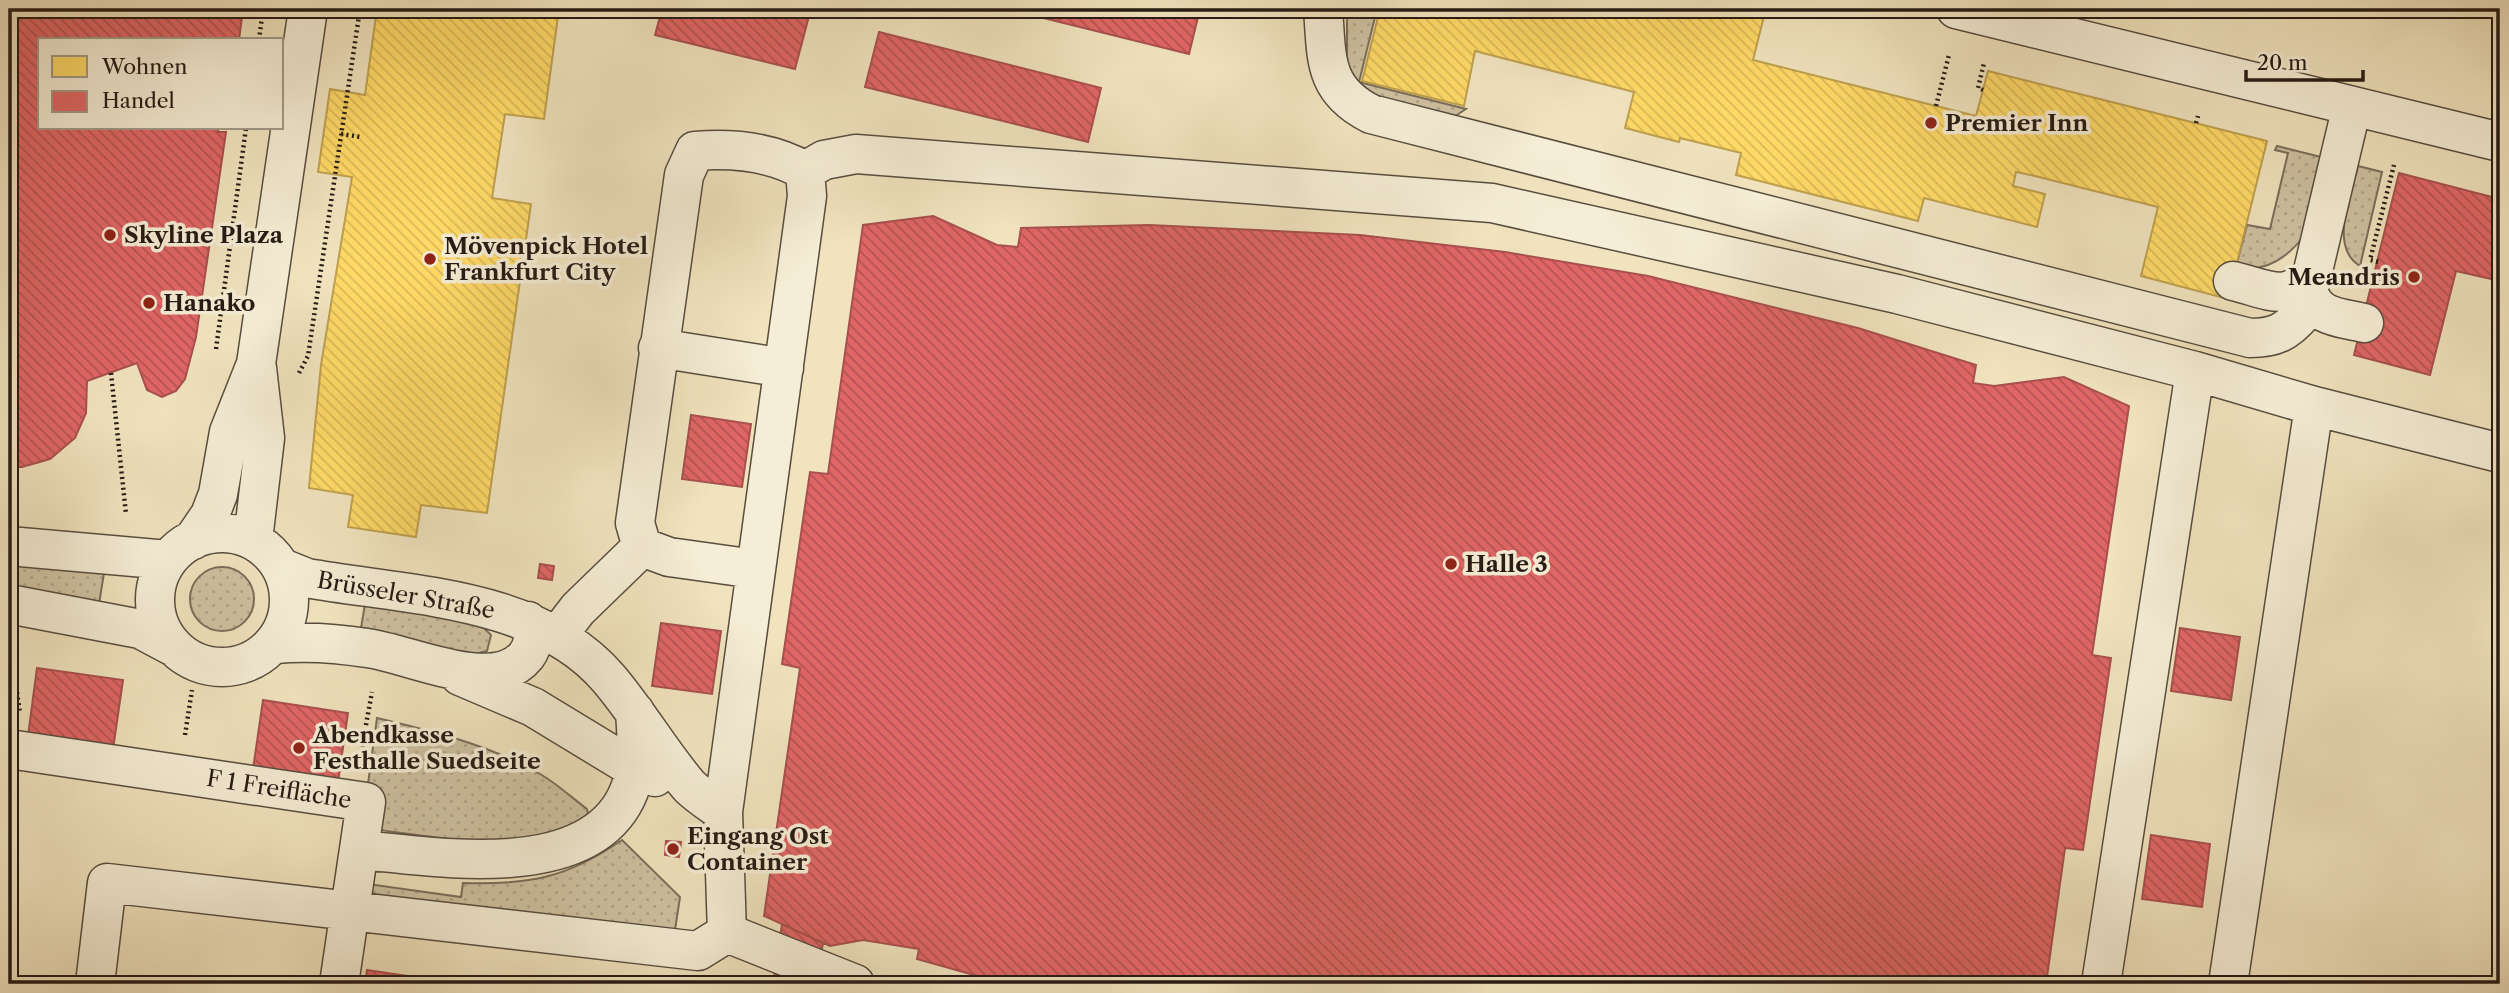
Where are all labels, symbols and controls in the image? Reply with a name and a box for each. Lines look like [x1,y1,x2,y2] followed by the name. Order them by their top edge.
[38,38,284,130] legend
[2246,38,2364,82] scale bar
[2257,50,2308,75] text: 20 m
[101,54,187,79] text: Wohnen
[102,88,175,113] text: Handel
[1945,109,2089,137] place label: Premier Inn
[1923,115,1939,131] marker: Premier Inn
[124,221,284,249] place label: Skyline Plaza
[102,227,118,243] marker: Skyline Plaza
[444,232,648,286] place label: Mövenpick Hotel Frankfurt City
[422,251,438,267] marker: Mövenpick Hotel Frankfurt City
[2288,263,2400,291] place label: Meandris
[2406,269,2422,285] marker: Meandris
[163,289,255,317] place label: Hanako
[141,295,157,311] marker: Hanako
[1465,550,1548,578] place label: Halle 3
[1443,556,1459,572] marker: Halle 3
[315,566,497,624] street label: Brüsseler Straße
[312,721,541,775] place label: Abendkasse Festhalle Suedseite
[291,740,307,756] marker: Abendkasse Festhalle Suedseite
[205,764,353,814] street label: F 1 Freifläche
[687,822,829,876] place label: Eingang Ost Container
[665,841,681,857] marker: Eingang Ost Container

